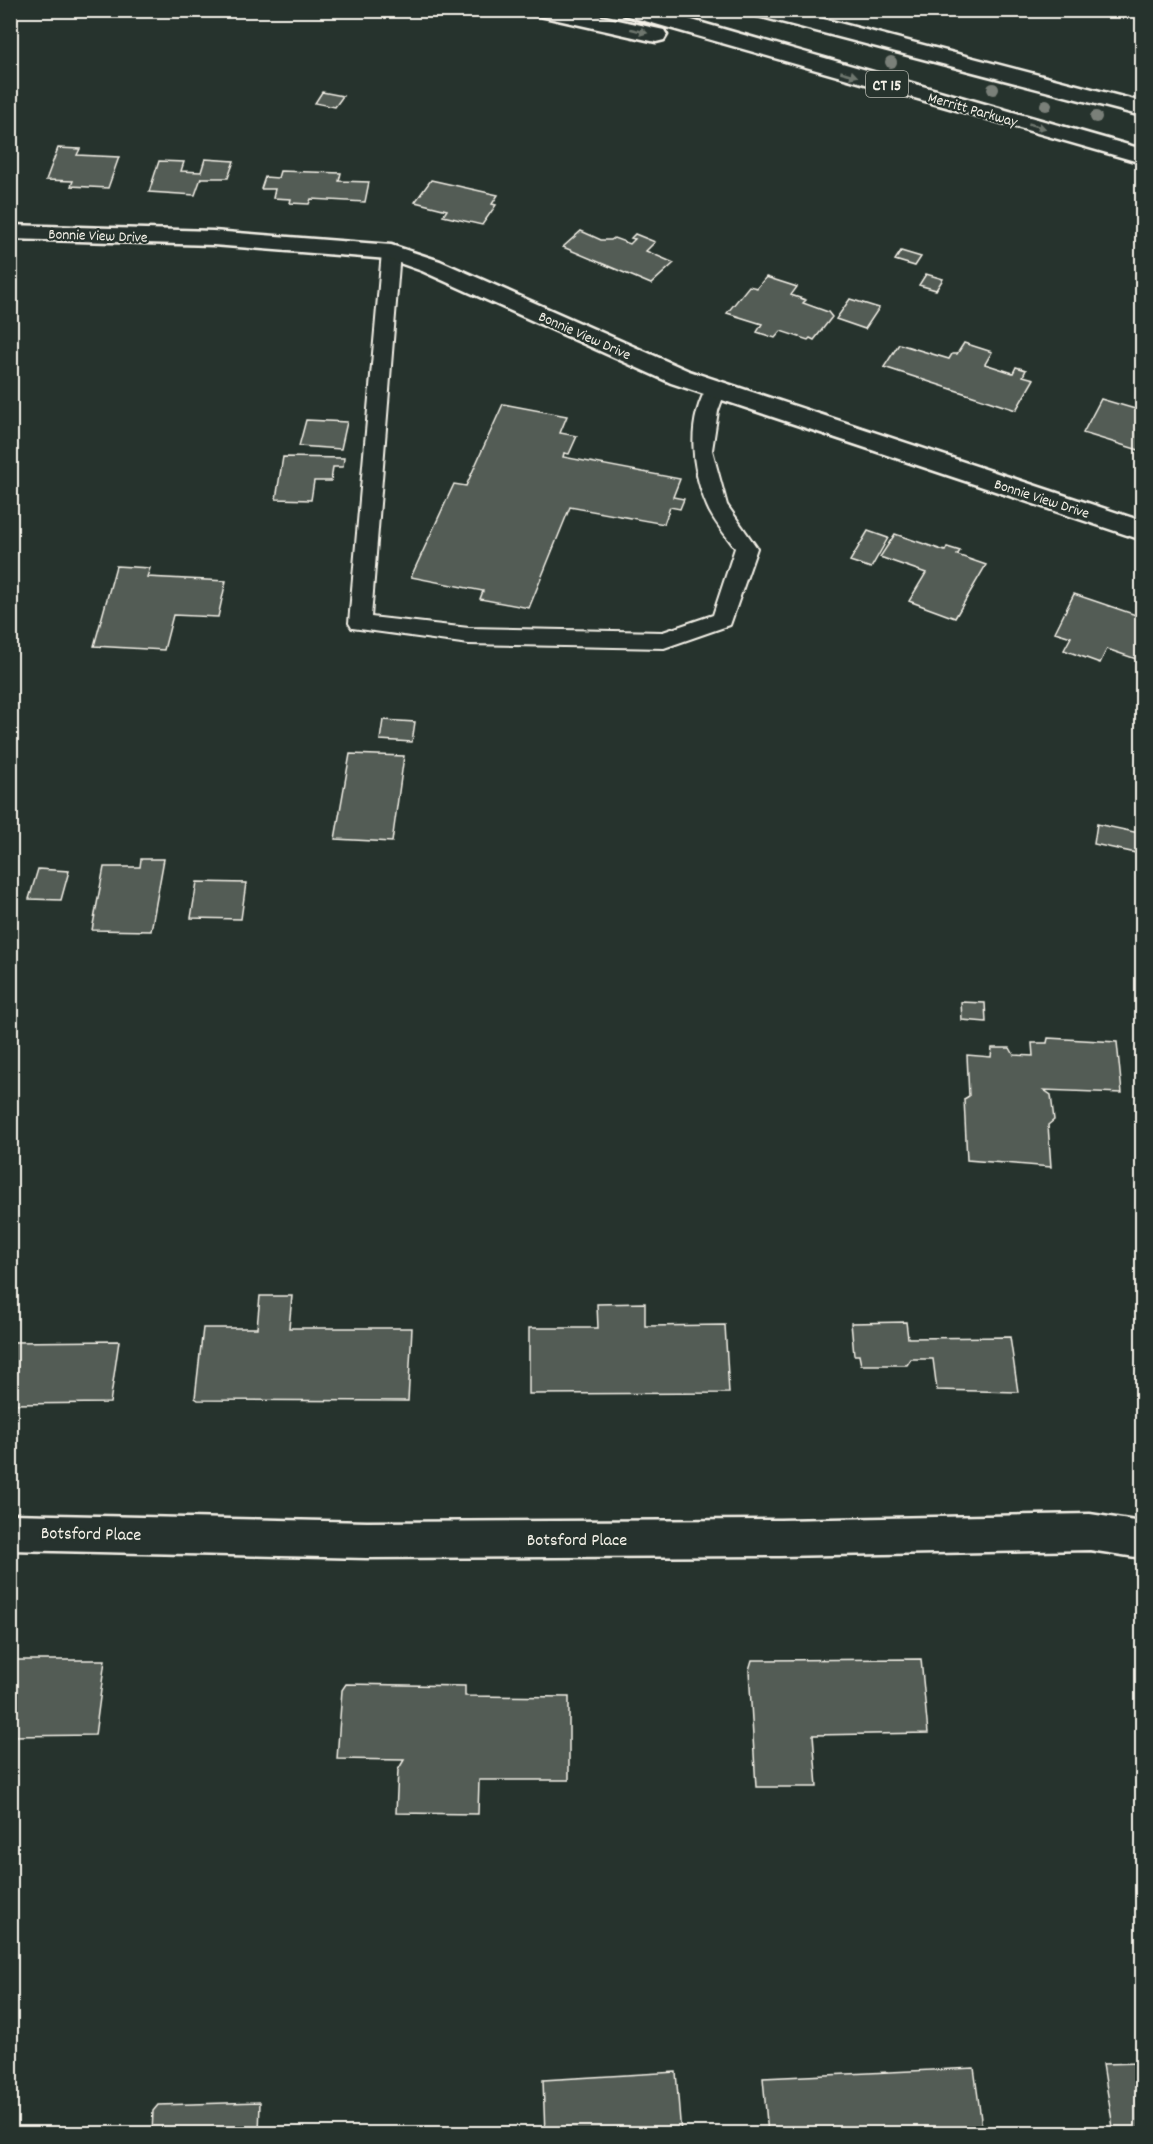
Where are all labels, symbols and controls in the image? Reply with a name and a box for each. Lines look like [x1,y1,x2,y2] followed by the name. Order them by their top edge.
[630,27,648,37] one-way arrow
[840,69,858,79] one-way arrow
[866,71,908,97] road number: CT 15
[925,88,1021,134] street label: Merritt Parkway
[1028,122,1046,132] one-way arrow
[48,224,148,250] street label: Bonnie View Drive
[534,307,634,367] street label: Bonnie View Drive
[991,474,1092,526] street label: Bonnie View Drive
[41,1522,141,1549] street label: Botsford Place
[527,1529,627,1554] street label: Botsford Place

